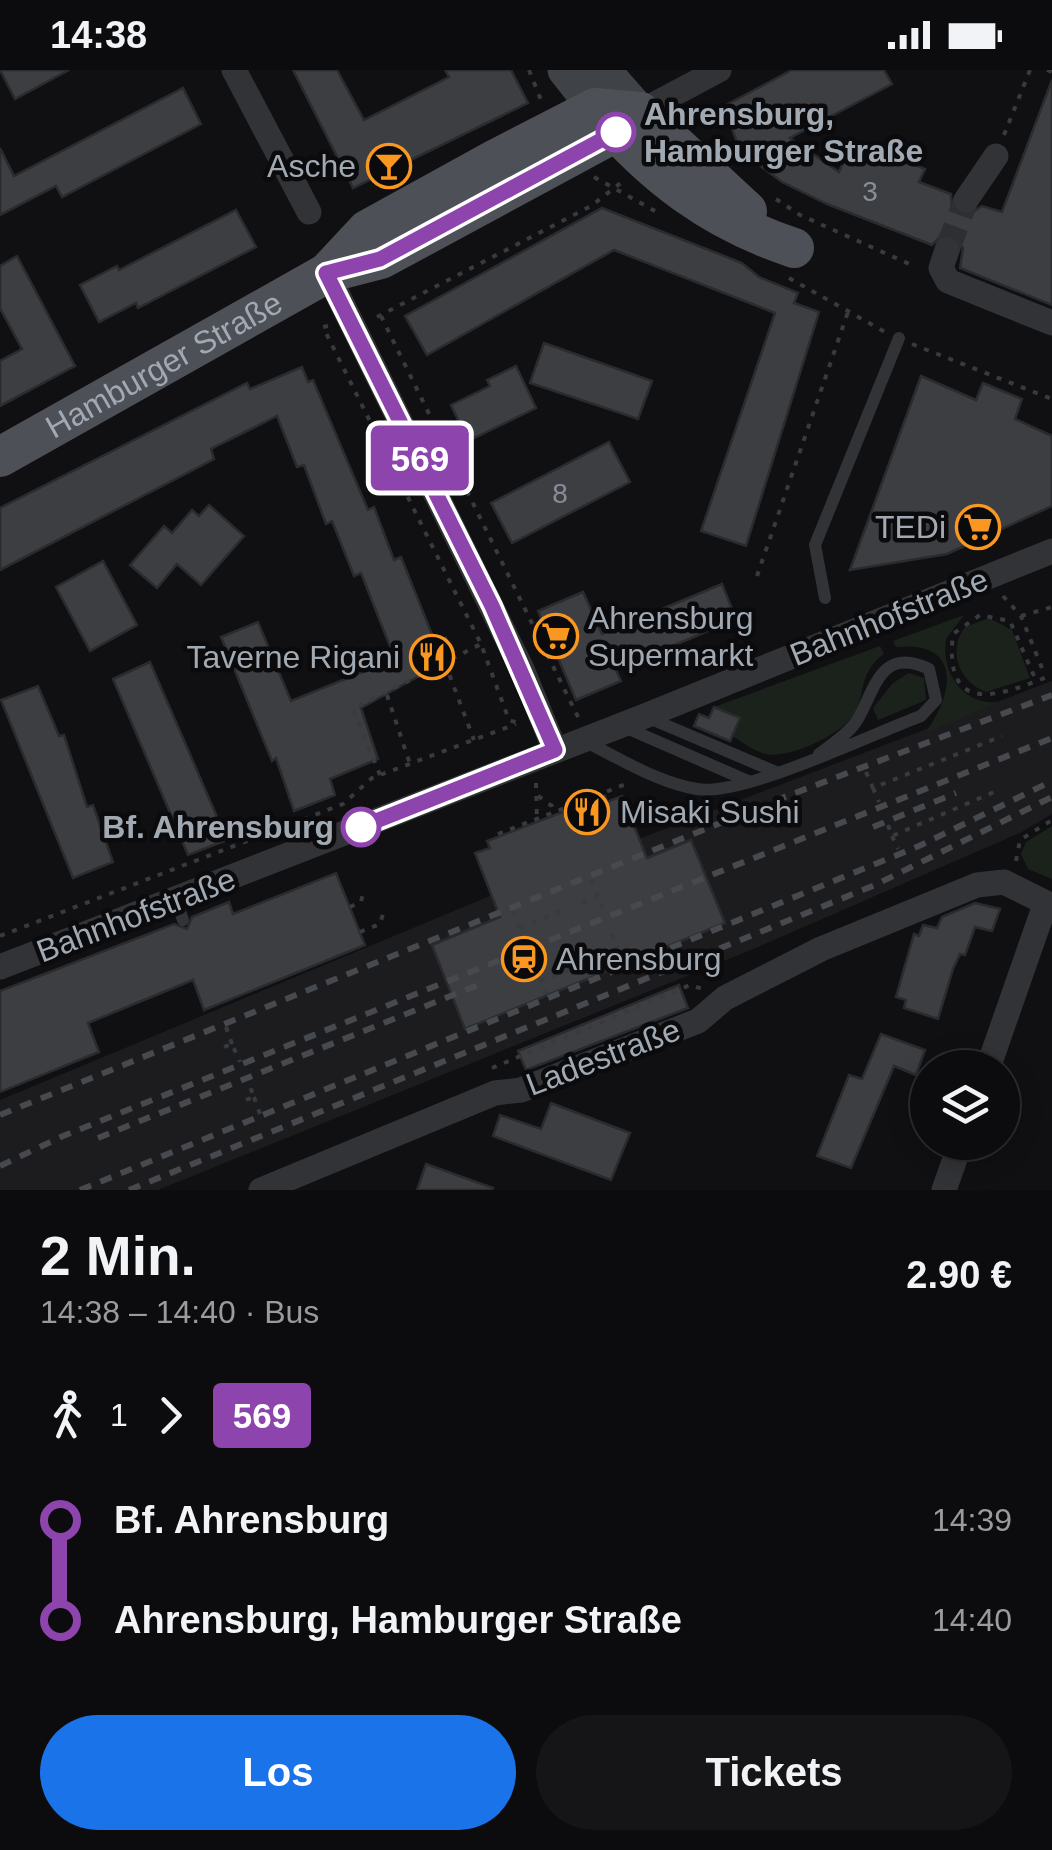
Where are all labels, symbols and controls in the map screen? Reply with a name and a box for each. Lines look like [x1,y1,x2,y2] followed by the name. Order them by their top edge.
[50,14,147,56] text: 14:38
[644,96,923,169] place label: Ahrensburg, Hamburger Straße
[597,113,635,151] marker: Ahrensburg, Hamburger Straße
[366,143,412,189] bar icon: Asche
[267,148,356,184] place label: Asche
[862,176,878,207] house number: 3
[40,284,288,445] street label: Hamburger Straße
[362,426,478,490] line badge: 569
[391,439,449,478] text: 569
[552,478,568,509] house number: 8
[955,504,1001,550] supermarket icon: TEDi
[875,509,946,545] place label: TEDi
[785,561,993,673] street label: Bahnhofstraße
[588,600,754,673] place label: Ahrensburg Supermarkt
[533,613,579,659] supermarket icon: Ahrensburg Supermarkt
[409,634,455,680] restaurant icon: Taverne Rigani
[187,639,400,675] place label: Taverne Rigani
[564,789,610,835] restaurant icon: Misaki Sushi
[620,794,800,830] place label: Misaki Sushi
[342,808,380,846] marker: Bf. Ahrensburg
[102,809,334,845] place label: Bf. Ahrensburg
[32,861,240,969] street label: Bahnhofstraße
[501,936,547,982] station icon: Ahrensburg
[556,941,721,977] place label: Ahrensburg
[521,1011,685,1103] street label: Ladestraße
[910,1050,1020,1160] map controls
[910,1050,1020,1160] button: layers
[40,1225,196,1287] text: 2 Min.
[906,1254,1012,1296] text: 2.90 €
[40,1294,319,1330] text: 14:38 – 14:40 · Bus
[40,1388,95,1443] icon: walk
[143,1388,198,1443] icon: forward
[233,1396,291,1435] text: 569
[110,1397,128,1433] text: 1
[114,1499,389,1541] text: Bf. Ahrensburg
[932,1502,1012,1538] text: 14:39
[114,1599,682,1641] text: Ahrensburg, Hamburger Straße
[932,1602,1012,1638] text: 14:40
[40,1715,516,1830] button: Los
[536,1715,1012,1830] button: Tickets

